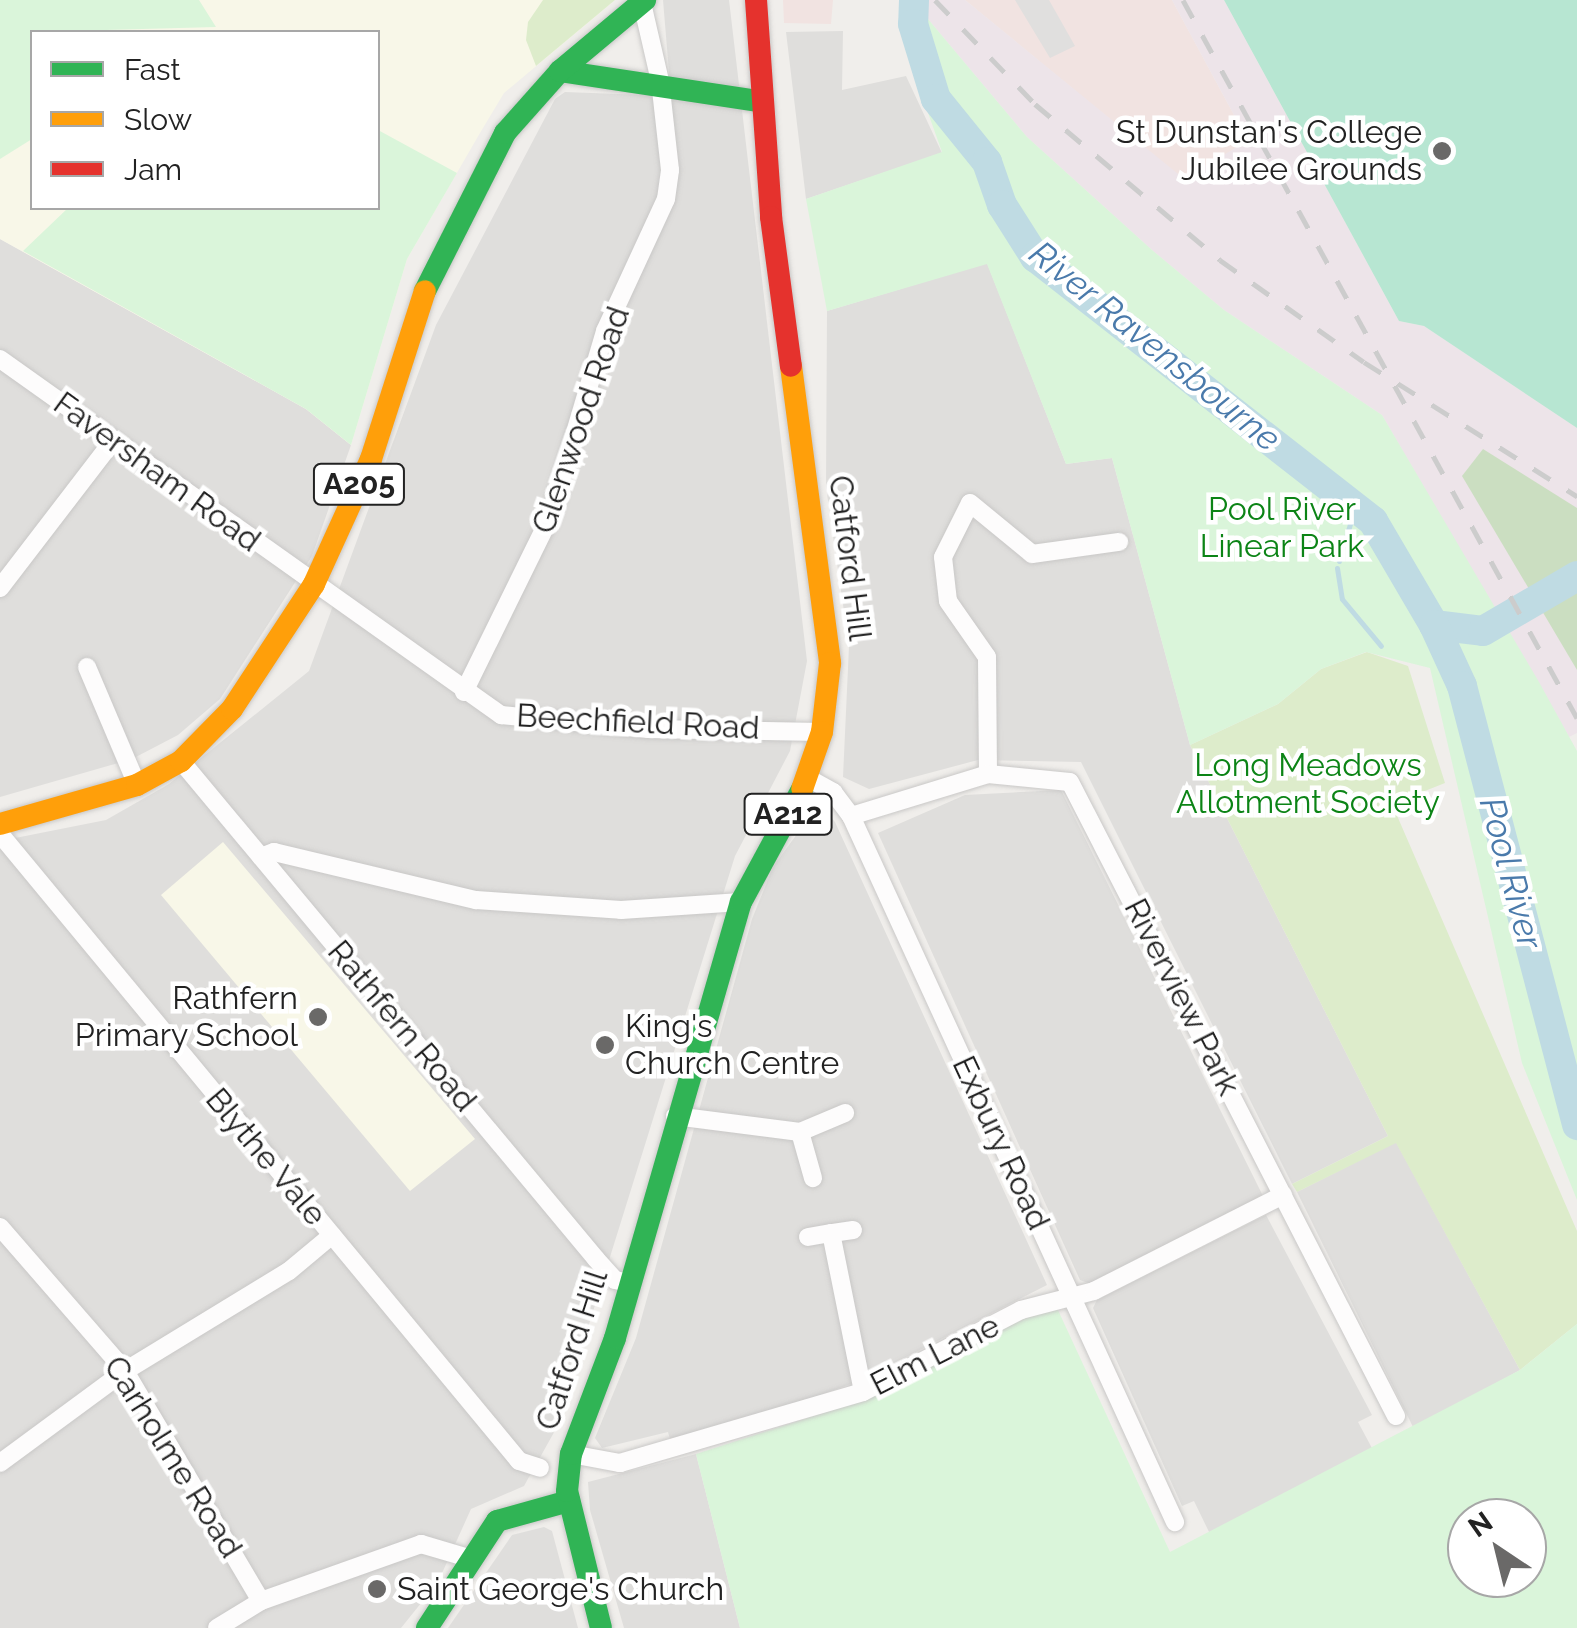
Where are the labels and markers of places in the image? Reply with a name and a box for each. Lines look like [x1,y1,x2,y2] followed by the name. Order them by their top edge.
[1116,114,1422,189] place label: St Dunstan's College Jubilee Grounds
[1431,140,1453,162] marker: St Dunstan's College Jubilee Grounds
[74,980,298,1055] place label: Rathfern Primary School
[307,1006,329,1028] marker: Rathfern Primary School
[625,1008,839,1083] place label: King's Church Centre
[594,1034,616,1056] marker: King's Church Centre
[397,1570,724,1608] place label: Saint George's Church
[366,1578,388,1600] marker: Saint George's Church

